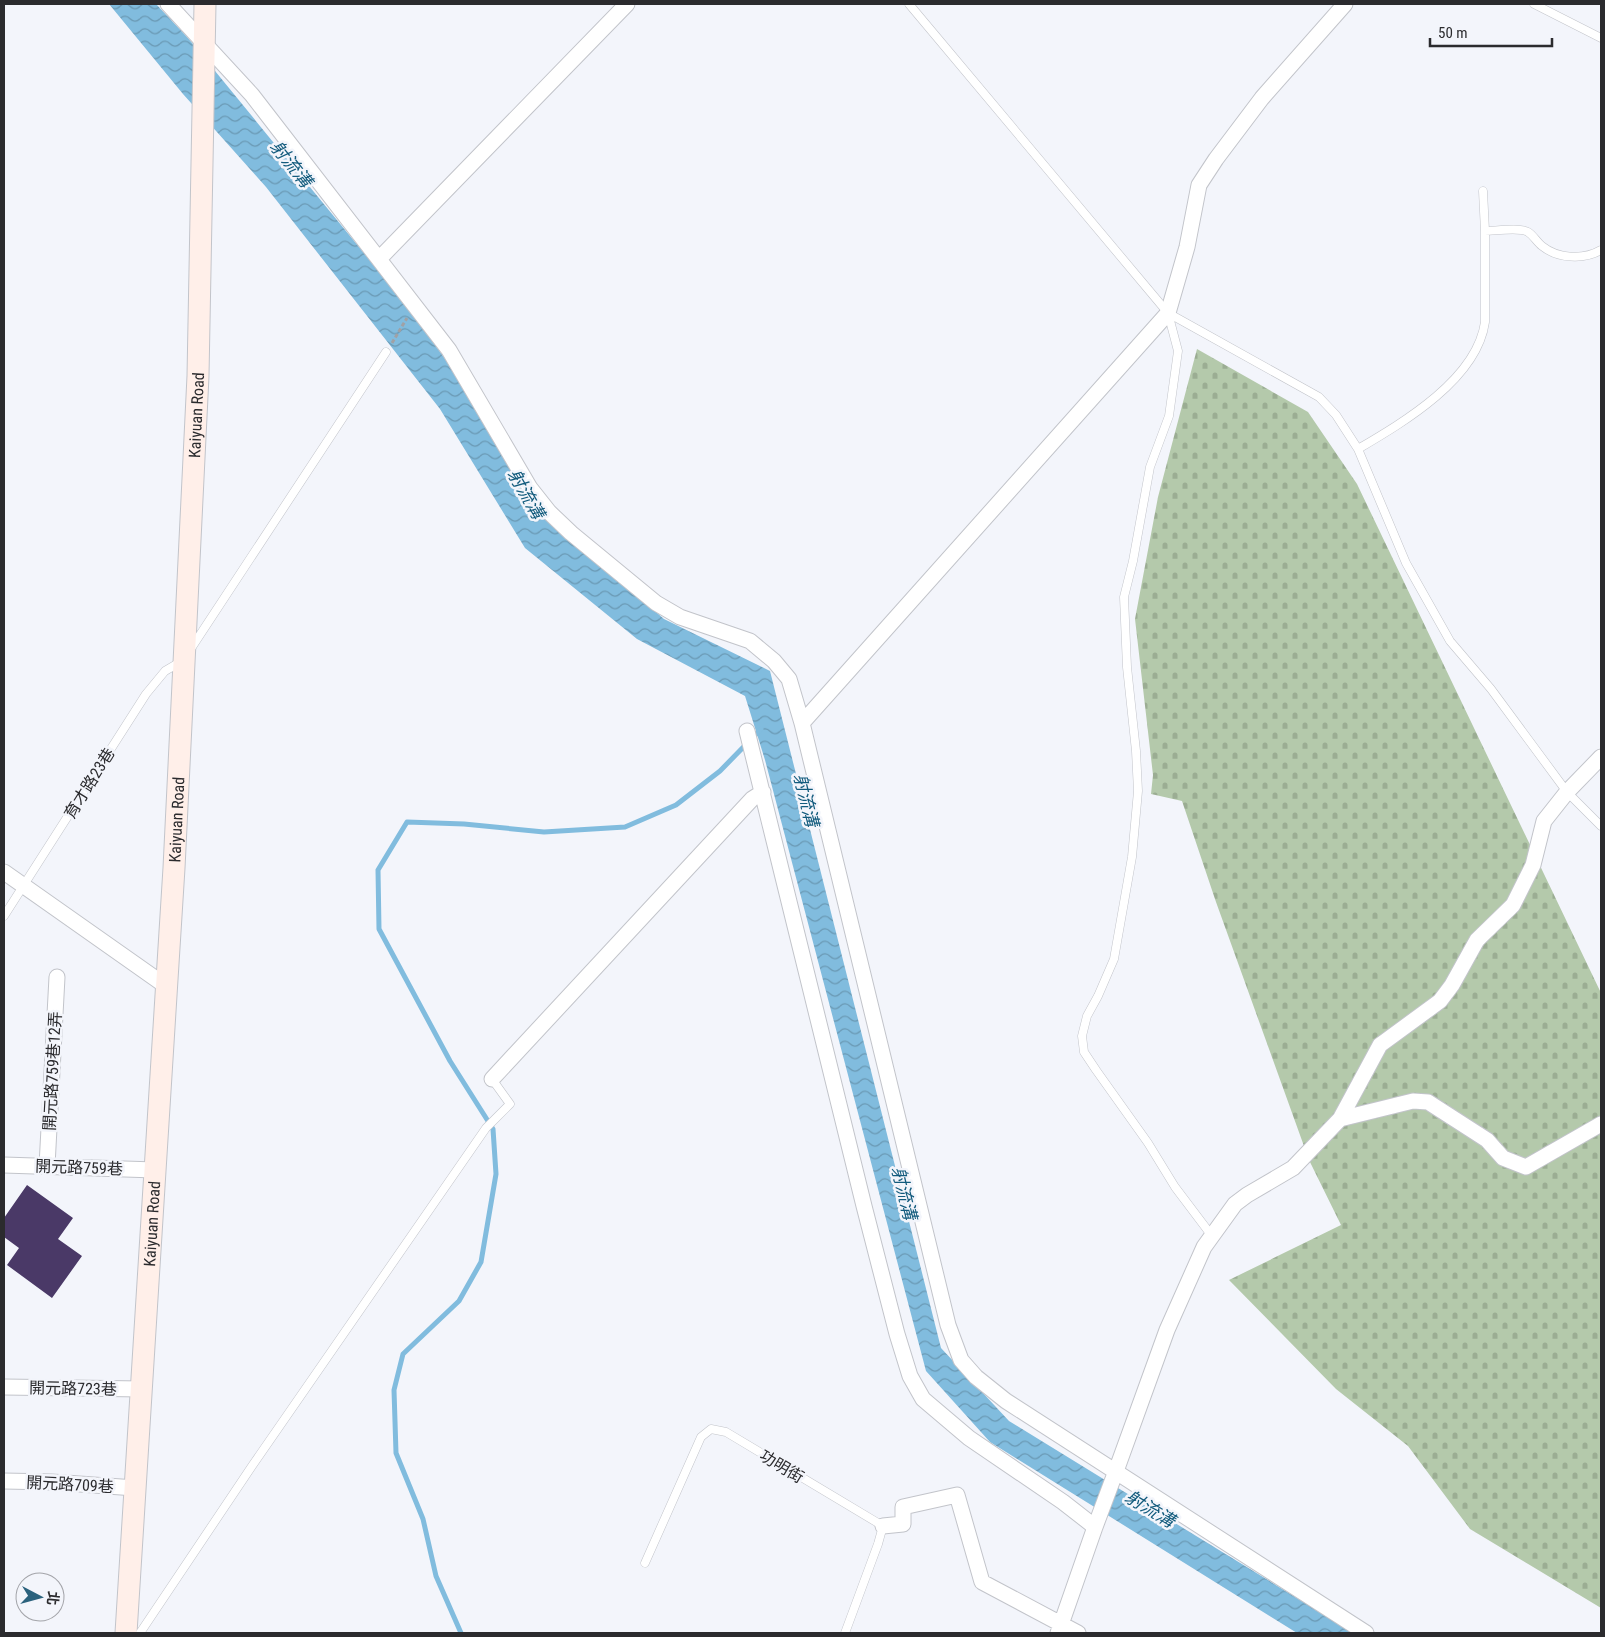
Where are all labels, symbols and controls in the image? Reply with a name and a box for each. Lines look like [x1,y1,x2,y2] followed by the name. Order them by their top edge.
[1430,15,1552,47] scale bar
[1438,24,1468,42] text: 50 m
[266,136,318,194] water label: 射流溝
[185,372,208,458] street label: Kaiyuan Road
[504,465,551,525] water label: 射流溝
[60,744,119,822] street label: 育才路23巷
[790,771,824,832] water label: 射流溝
[165,776,188,863] street label: Kaiyuan Road
[40,1011,65,1131] street label: 開元路759巷12弄
[35,1156,123,1179] street label: 開元路759巷
[888,1164,922,1225] water label: 射流溝
[140,1180,164,1267] street label: Kaiyuan Road
[29,1378,117,1399] street label: 開元路723巷
[756,1446,807,1487] street label: 功明街
[26,1473,114,1496] street label: 開元路709巷
[1122,1486,1181,1533] water label: 射流溝
[15,1572,65,1622] north arrow
[44,1591,62,1606] text: 北

